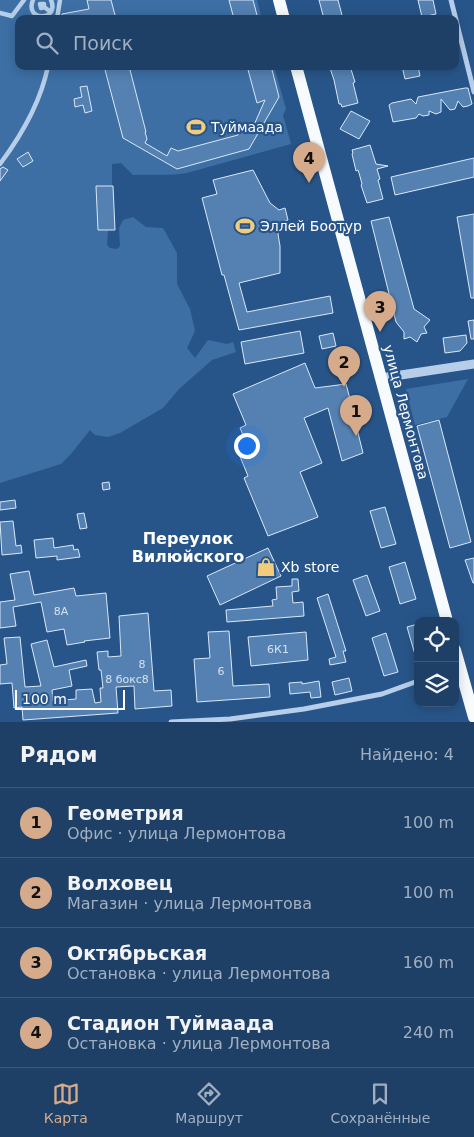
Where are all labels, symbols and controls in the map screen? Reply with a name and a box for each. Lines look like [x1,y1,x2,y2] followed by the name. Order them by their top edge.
[15,15,459,70] search box
[33,29,61,57] icon: search
[73,32,133,54] text: Поиск
[185,116,207,138] sports icon: Туймаада
[210,119,283,135] place label: Туймаада
[293,142,325,183] pin: 4
[234,215,256,237] sports icon: Эллей Боотур
[260,218,362,234] place label: Эллей Боотур
[364,291,396,332] pin: 3
[380,343,432,481] street label: улица Лермонтова
[328,346,360,387] pin: 2
[340,395,372,436] pin: 1
[234,433,260,459] your location
[132,529,244,566] district label: Переулок Вилюйского
[255,556,277,578] shop icon: Xb store
[281,559,339,575] place label: Xb store
[54,605,69,618] house number: 8А
[414,617,459,707] map controls
[414,617,459,662] button: locate
[267,643,289,656] house number: 6К1
[139,658,146,671] house number: 8
[414,662,459,707] button: layers
[218,665,225,678] house number: 6
[105,673,149,686] house number: 8 бокс8
[15,687,125,710] scale bar
[22,691,67,707] text: 100 m
[20,743,97,767] text: Рядом
[360,745,454,764] text: Найдено: 4
[67,802,184,824] text: Геометрия
[30,813,42,832] text: 1
[403,813,454,832] text: 100 m
[67,824,286,843] text: Офис · улица Лермонтова
[67,872,173,894] text: Волховец
[30,883,42,902] text: 2
[403,883,454,902] text: 100 m
[67,894,312,913] text: Магазин · улица Лермонтова
[67,942,207,964] text: Октябрьская
[30,953,42,972] text: 3
[403,953,454,972] text: 160 m
[67,964,331,983] text: Остановка · улица Лермонтова
[67,1012,274,1034] text: Стадион Туймаада
[30,1023,42,1042] text: 4
[403,1023,454,1042] text: 240 m
[67,1034,331,1053] text: Остановка · улица Лермонтова
[44,1080,88,1126] tab: Карта
[175,1080,243,1126] tab: Маршрут
[330,1080,430,1126] tab: Сохранённые

